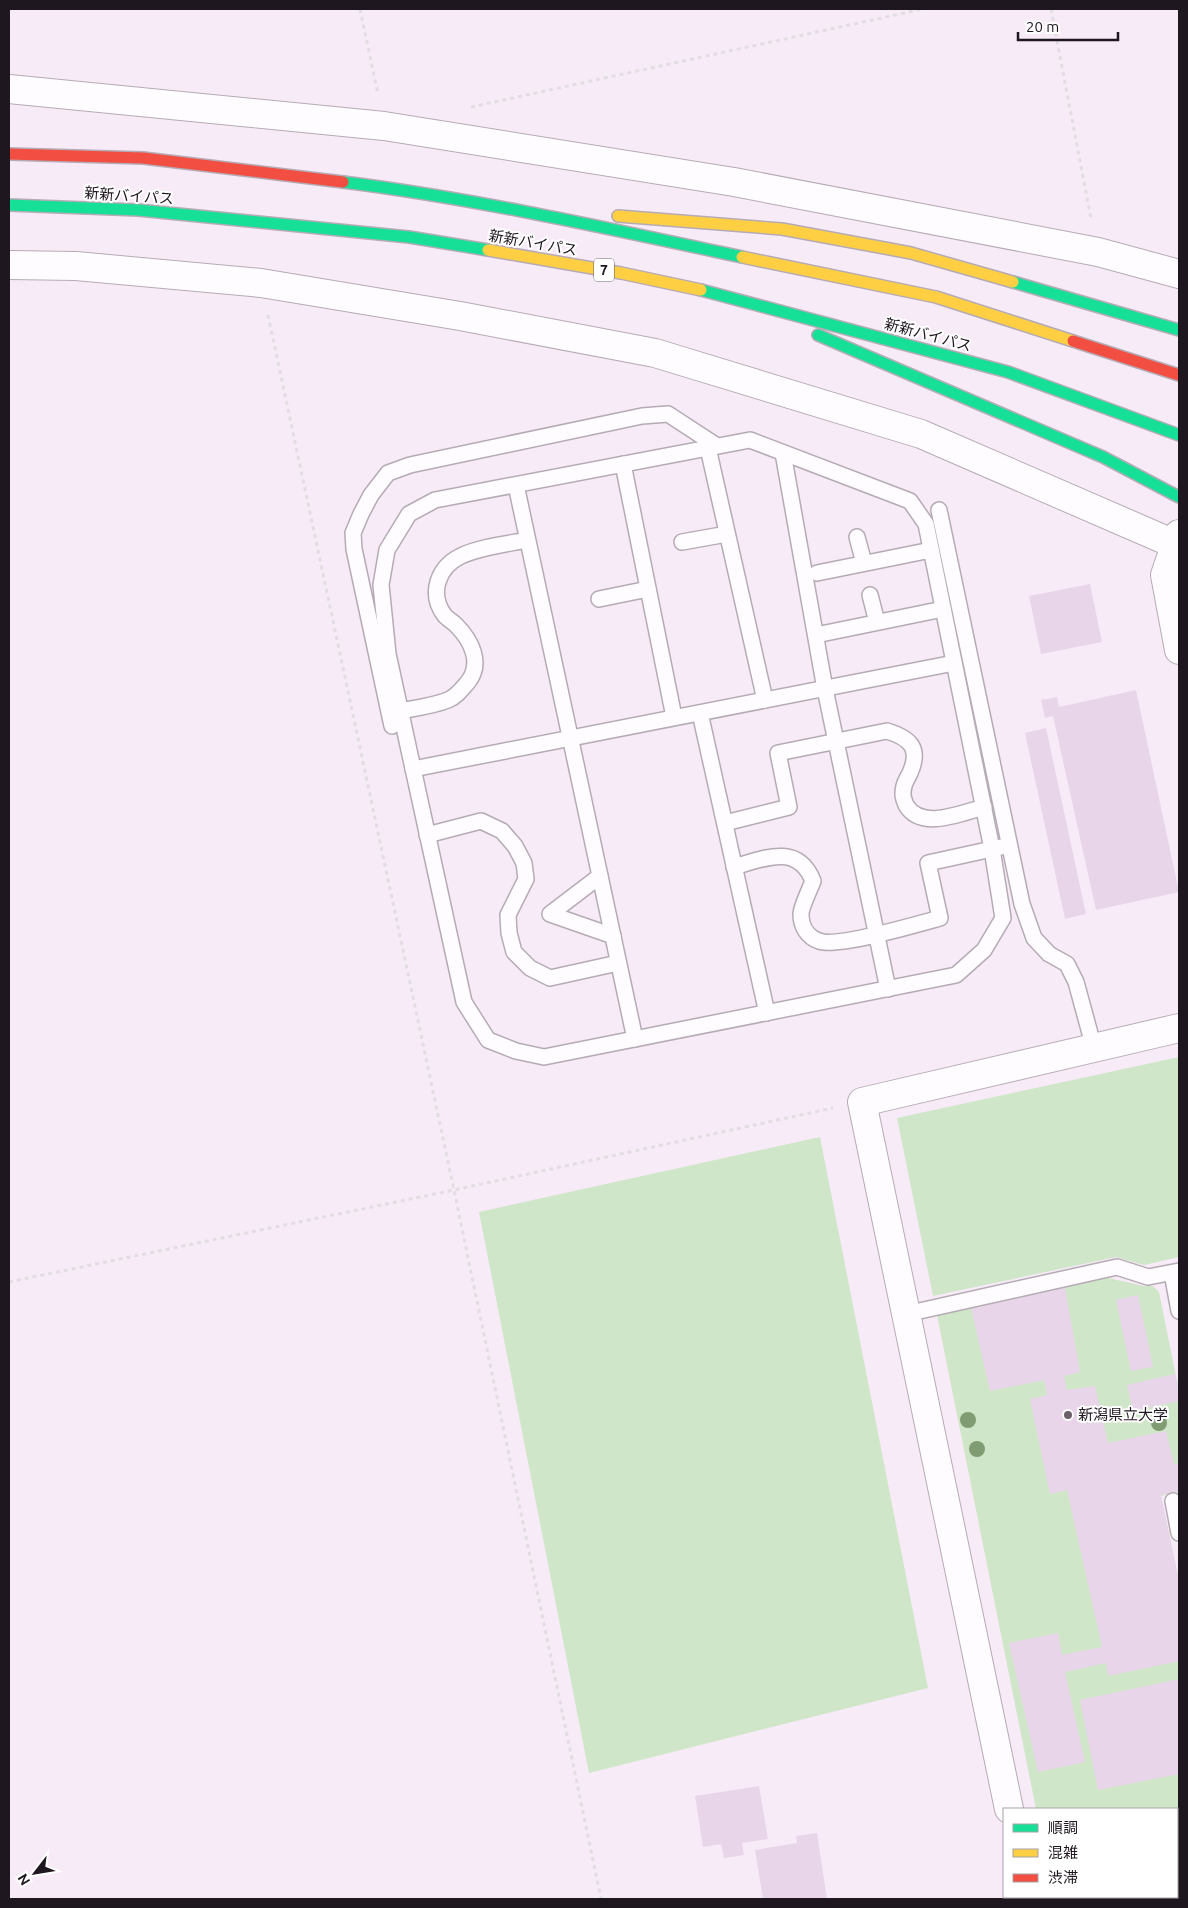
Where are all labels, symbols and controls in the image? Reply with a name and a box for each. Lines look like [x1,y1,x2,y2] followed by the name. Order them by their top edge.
[1018,10,1118,42] scale bar
[1026,18,1059,35] text: 20 m
[84,184,174,207] street label: 新新バイパス
[487,226,579,259] street label: 新新バイパス
[594,258,614,282] road number: 7
[883,315,974,354] street label: 新新バイパス
[1078,1406,1168,1423] place label: 新潟県立大学
[1062,1409,1074,1421] marker: 新潟県立大学
[1003,1808,1178,1898] legend
[1048,1819,1078,1836] text: 順調
[1048,1844,1078,1861] text: 混雑
[10,1848,60,1898] north arrow
[1048,1869,1078,1886] text: 渋滞
[14,1871,33,1888] text: N

